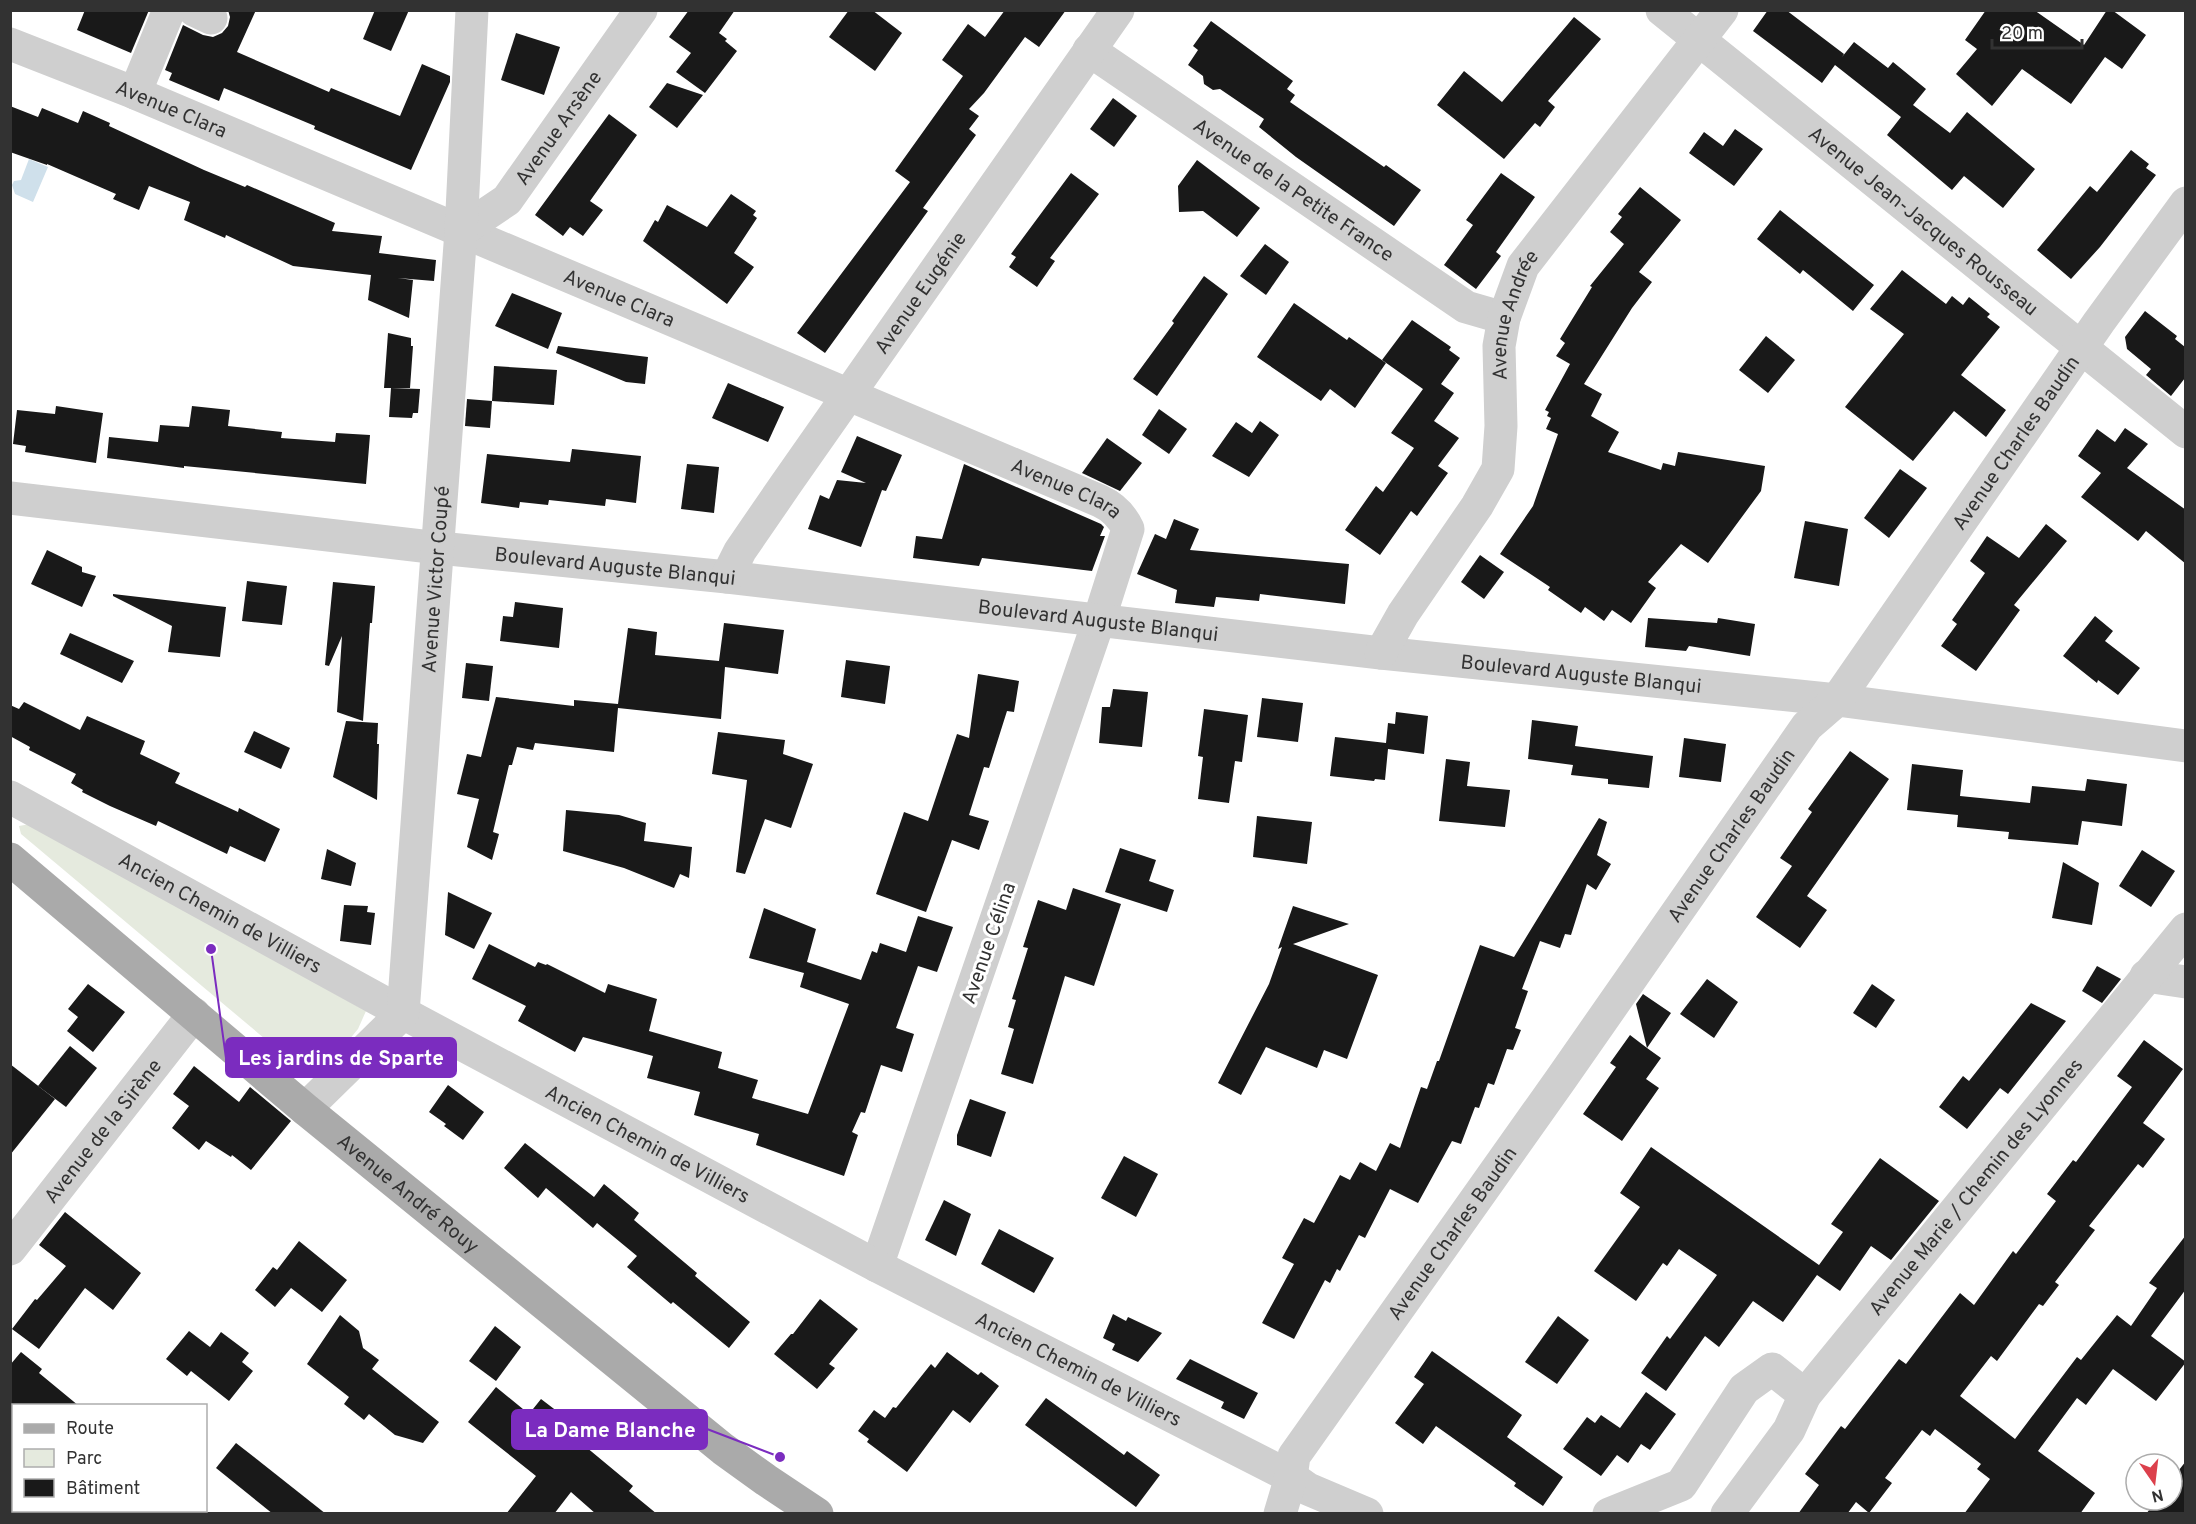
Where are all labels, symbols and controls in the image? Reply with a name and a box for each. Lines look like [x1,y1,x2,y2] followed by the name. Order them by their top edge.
[1992,12,2082,50] scale bar
[2001,23,2043,46] text: 20 m
[510,66,609,191] street label: Avenue Arsène
[111,76,230,145] street label: Avenue Clara
[1187,114,1398,269] street label: Avenue de la Petite France
[1802,122,2043,323] street label: Avenue Jean-Jacques Rousseau
[870,227,974,360] street label: Avenue Eugénie
[1488,245,1546,381] street label: Avenue Andrée
[559,265,678,335] street label: Avenue Clara
[1947,351,2087,536] street label: Avenue Charles Baudin
[1006,454,1126,525] street label: Avenue Clara
[417,485,457,674] street label: Avenue Victor Coupé
[493,543,737,593] street label: Boulevard Auguste Blanqui
[976,595,1220,649] street label: Boulevard Auguste Blanqui
[1459,650,1703,701] street label: Boulevard Auguste Blanqui
[1663,744,1802,929] street label: Avenue Charles Baudin
[113,848,326,981] street label: Ancien Chemin de Villiers
[957,879,1023,1008] street label: Avenue Célina
[226,1038,456,1077] callout: Les jardins de Sparte
[238,1046,444,1073] text: Les jardins de Sparte
[1864,1054,2090,1322] street label: Avenue Marie / Chemin des Lyonnes
[39,1055,169,1210] street label: Avenue de la Sirène
[540,1080,754,1211] street label: Ancien Chemin de Villiers
[331,1129,484,1260] street label: Avenue André Rouy
[1383,1142,1524,1326] street label: Avenue Charles Baudin
[970,1307,1185,1434] street label: Ancien Chemin de Villiers
[12,1404,207,1512] legend
[512,1410,707,1449] callout: La Dame Blanche
[66,1418,114,1441] text: Route
[524,1418,696,1445] text: La Dame Blanche
[66,1448,102,1471] text: Parc
[2124,1452,2184,1512] north arrow
[66,1478,140,1501] text: Bâtiment
[2149,1484,2165,1506] text: N

